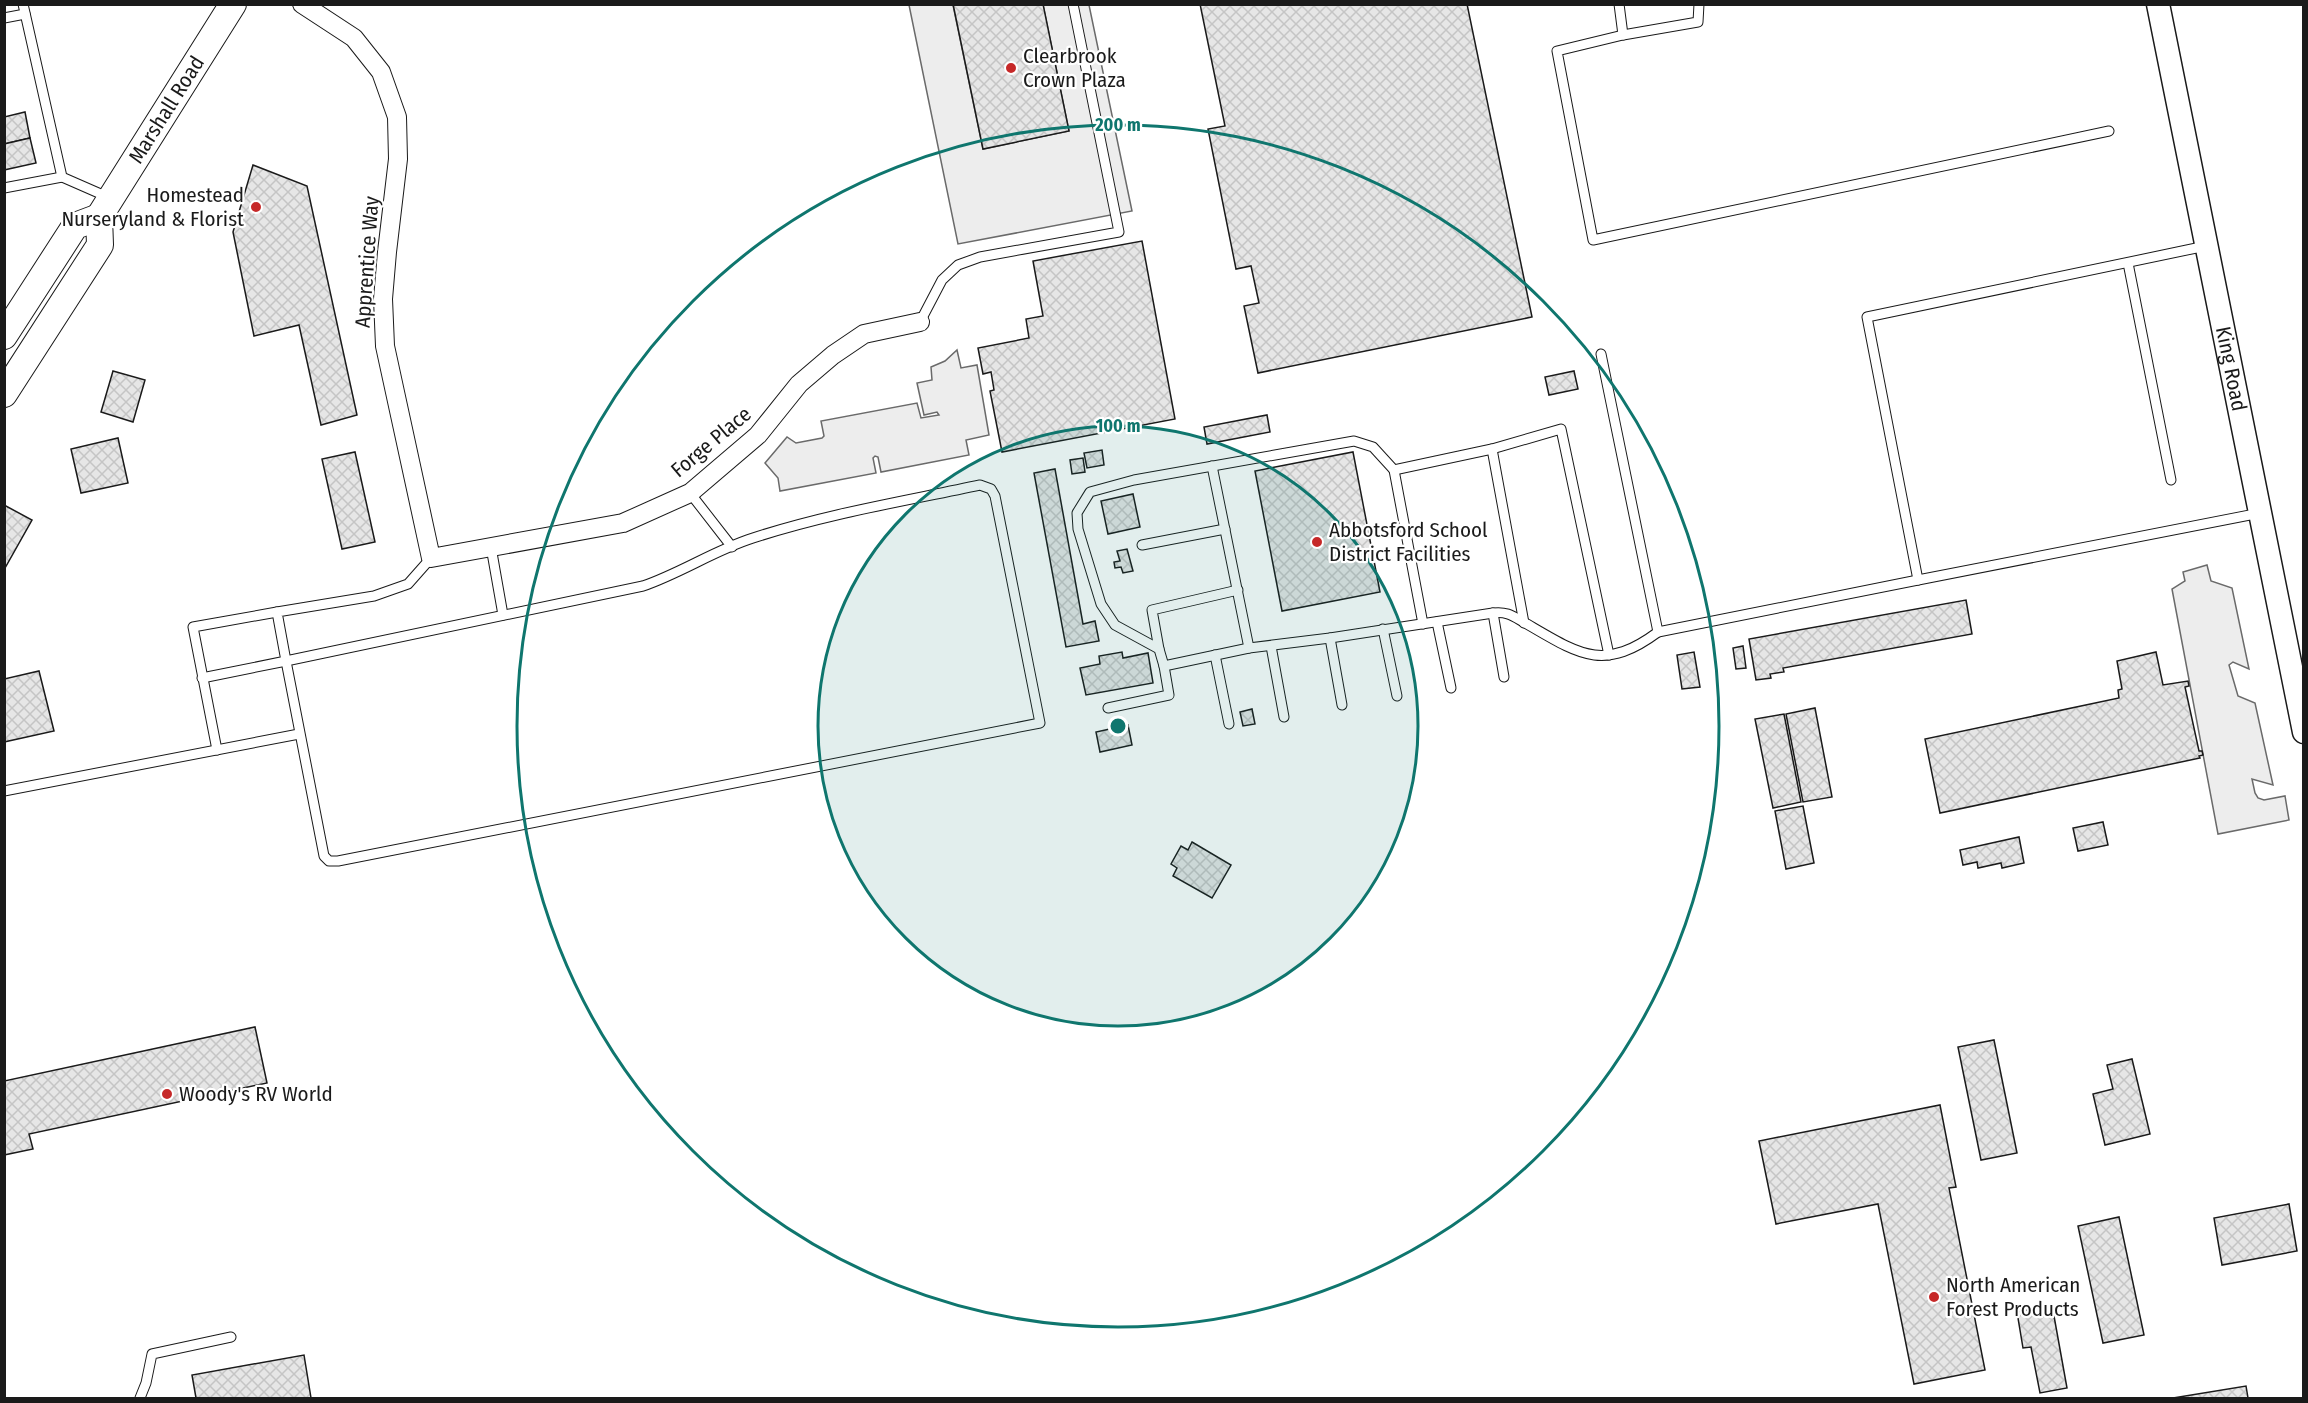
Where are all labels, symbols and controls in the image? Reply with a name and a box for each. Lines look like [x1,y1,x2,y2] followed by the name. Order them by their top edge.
[1023,43,1126,93] place label: Clearbrook Crown Plaza
[123,51,210,168] street label: Marshall Road
[1004,61,1018,75] marker: Clearbrook Crown Plaza
[1094,114,1141,136] text: 200 m
[61,182,244,232] place label: Homestead Nurseryland & Florist
[349,195,385,329] street label: Apprentice Way
[249,200,263,214] marker: Homestead Nurseryland & Florist
[2210,324,2252,413] street label: King Road
[666,401,756,483] street label: Forge Place
[1096,415,1140,437] text: 100 m
[1329,517,1488,567] place label: Abbotsford School District Facilities
[1310,535,1324,549] marker: Abbotsford School District Facilities
[1108,716,1128,736] centre of rings
[179,1081,333,1107] place label: Woody's RV World
[160,1087,174,1101] marker: Woody's RV World
[1946,1272,2080,1322] place label: North American Forest Products
[1927,1290,1941,1304] marker: North American Forest Products

